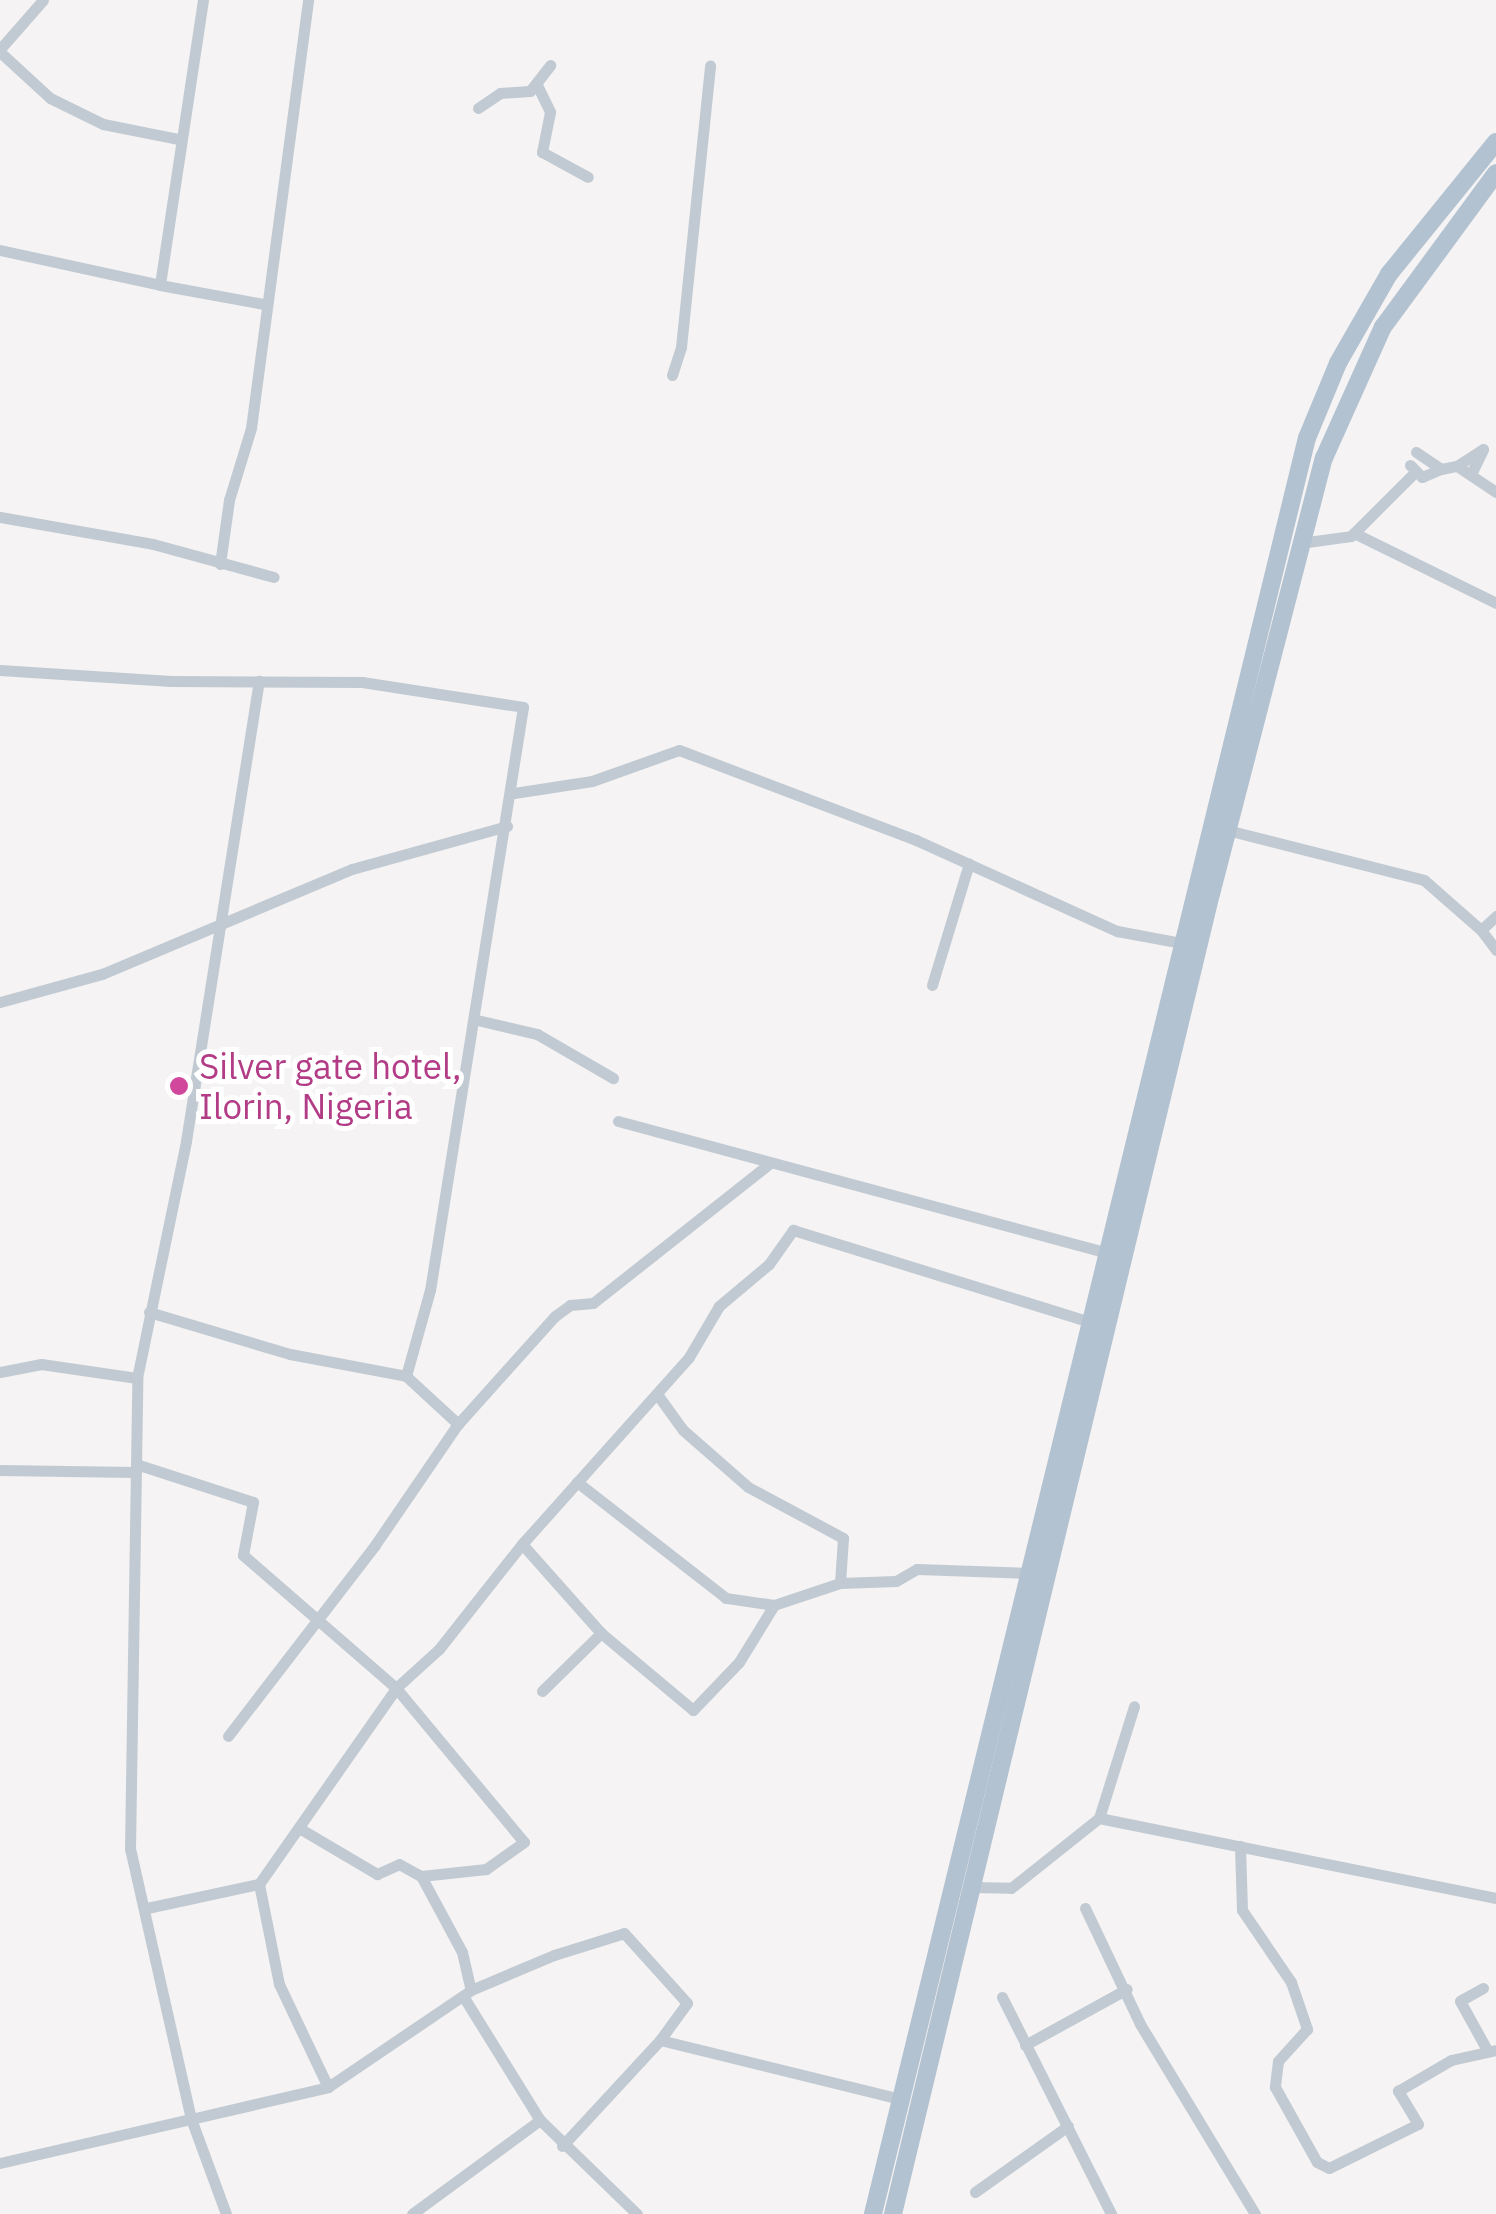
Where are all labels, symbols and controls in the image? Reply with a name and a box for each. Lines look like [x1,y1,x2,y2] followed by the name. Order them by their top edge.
[199,1045,461,1127] place label: Silver gate hotel, Ilorin, Nigeria
[168,1075,190,1097] marker: Silver gate hotel, Ilorin, Nigeria

